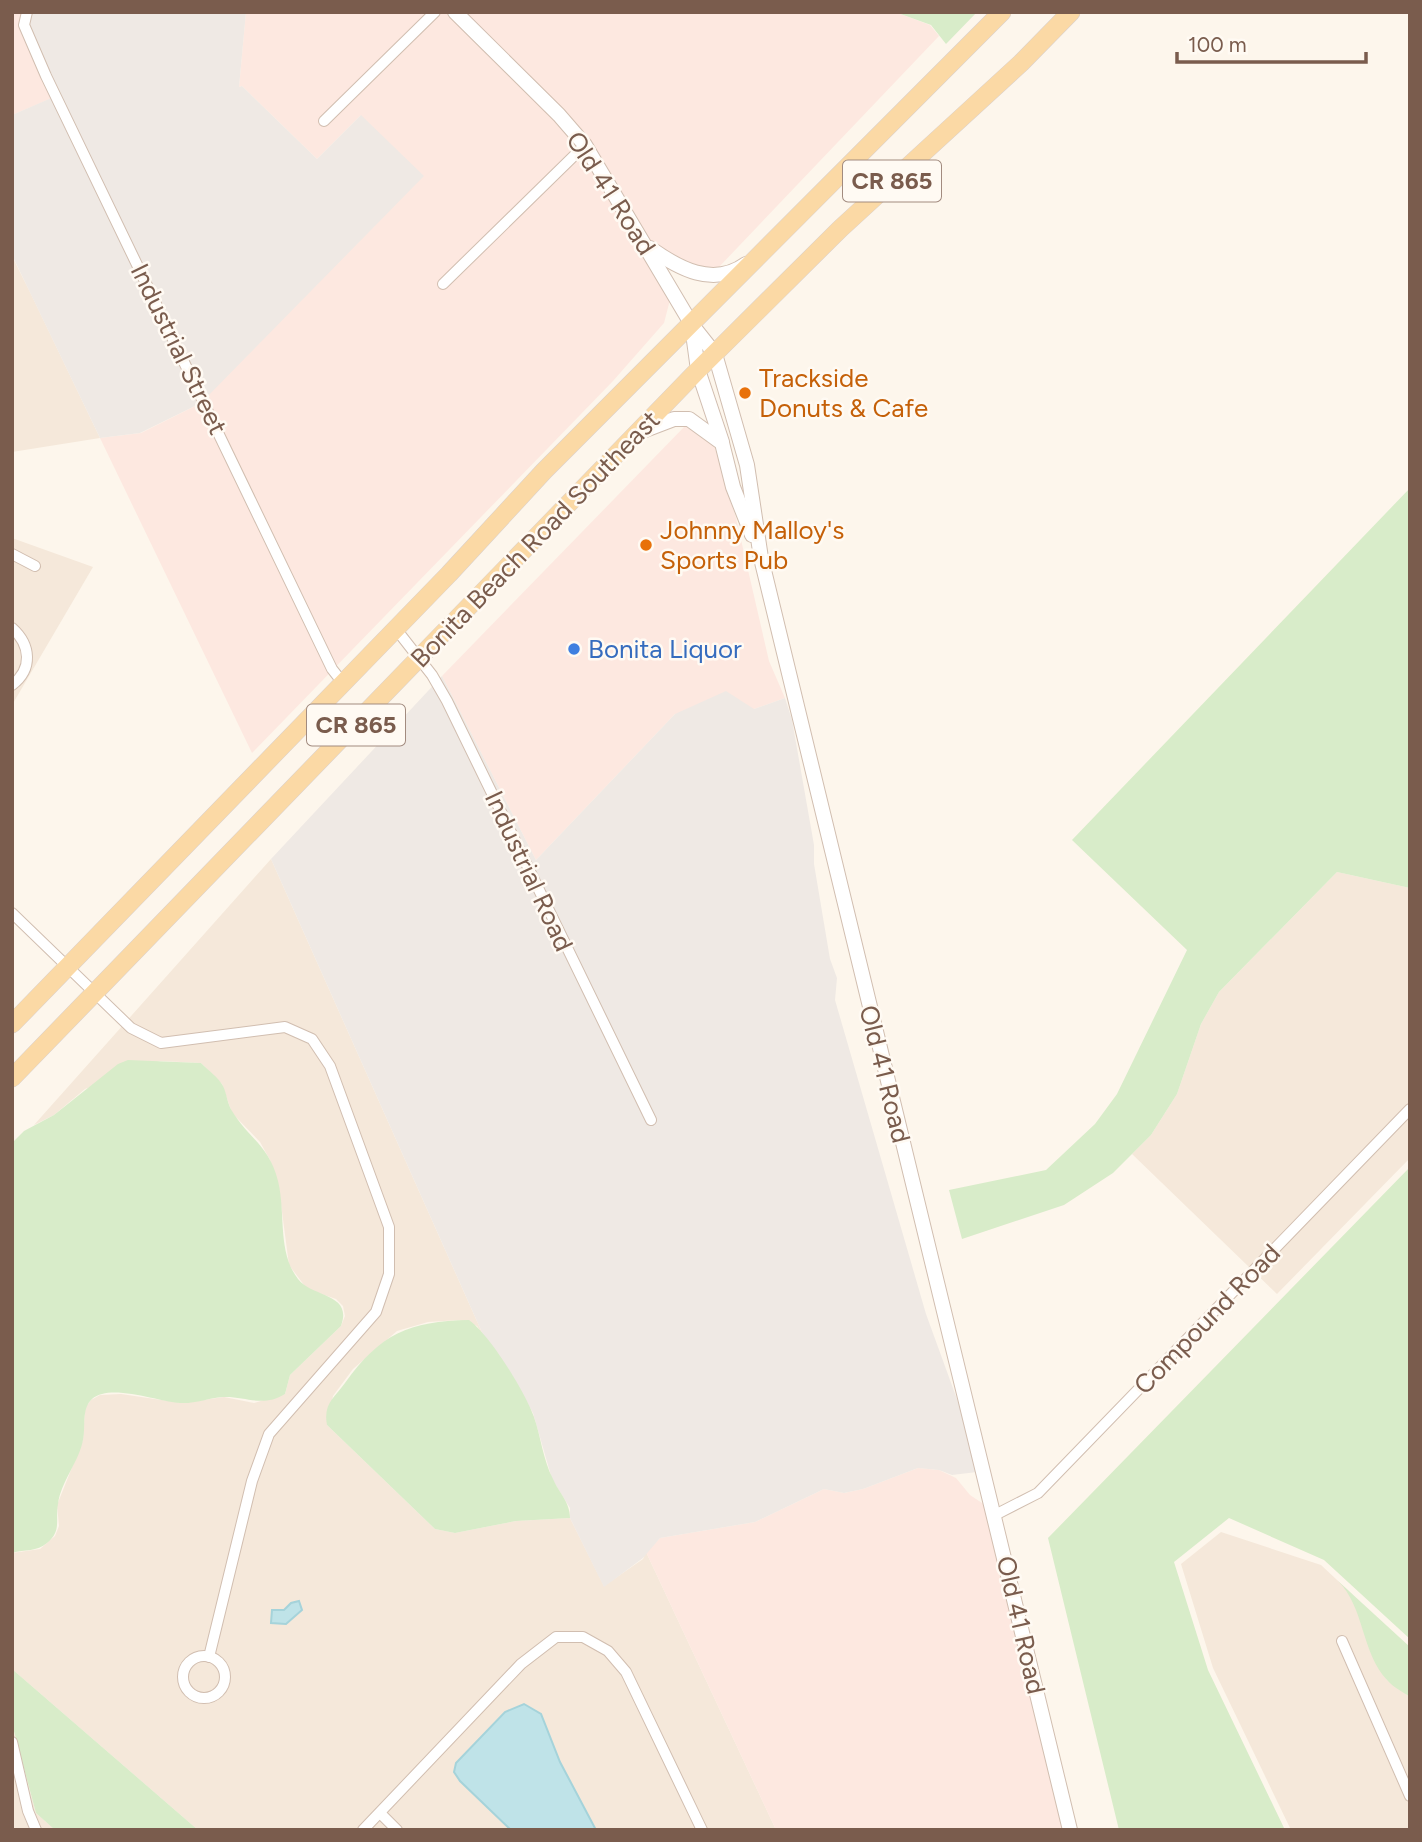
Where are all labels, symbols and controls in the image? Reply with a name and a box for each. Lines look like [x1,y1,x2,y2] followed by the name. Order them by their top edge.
[1177,21,1366,65] scale bar
[1188,32,1247,57] text: 100 m
[559,125,663,261] street label: Old 41 Road
[843,160,941,202] road number: CR 865
[124,258,234,440] street label: Industrial Street
[759,362,928,424] place label: Trackside Donuts & Cafe
[737,385,753,401] marker: Trackside Donuts & Cafe
[404,404,666,674] street label: Bonita Beach Road Southeast
[660,514,844,576] place label: Johnny Malloy's Sports Pub
[638,537,654,553] marker: Johnny Malloy's Sports Pub
[588,633,742,665] place label: Bonita Liquor
[566,641,582,657] marker: Bonita Liquor
[307,704,405,746] road number: CR 865
[478,786,580,956] street label: Industrial Road
[852,1002,918,1146] street label: Old 41 Road
[1127,1237,1287,1401] street label: Compound Road
[990,1553,1052,1697] street label: Old 41 Road

